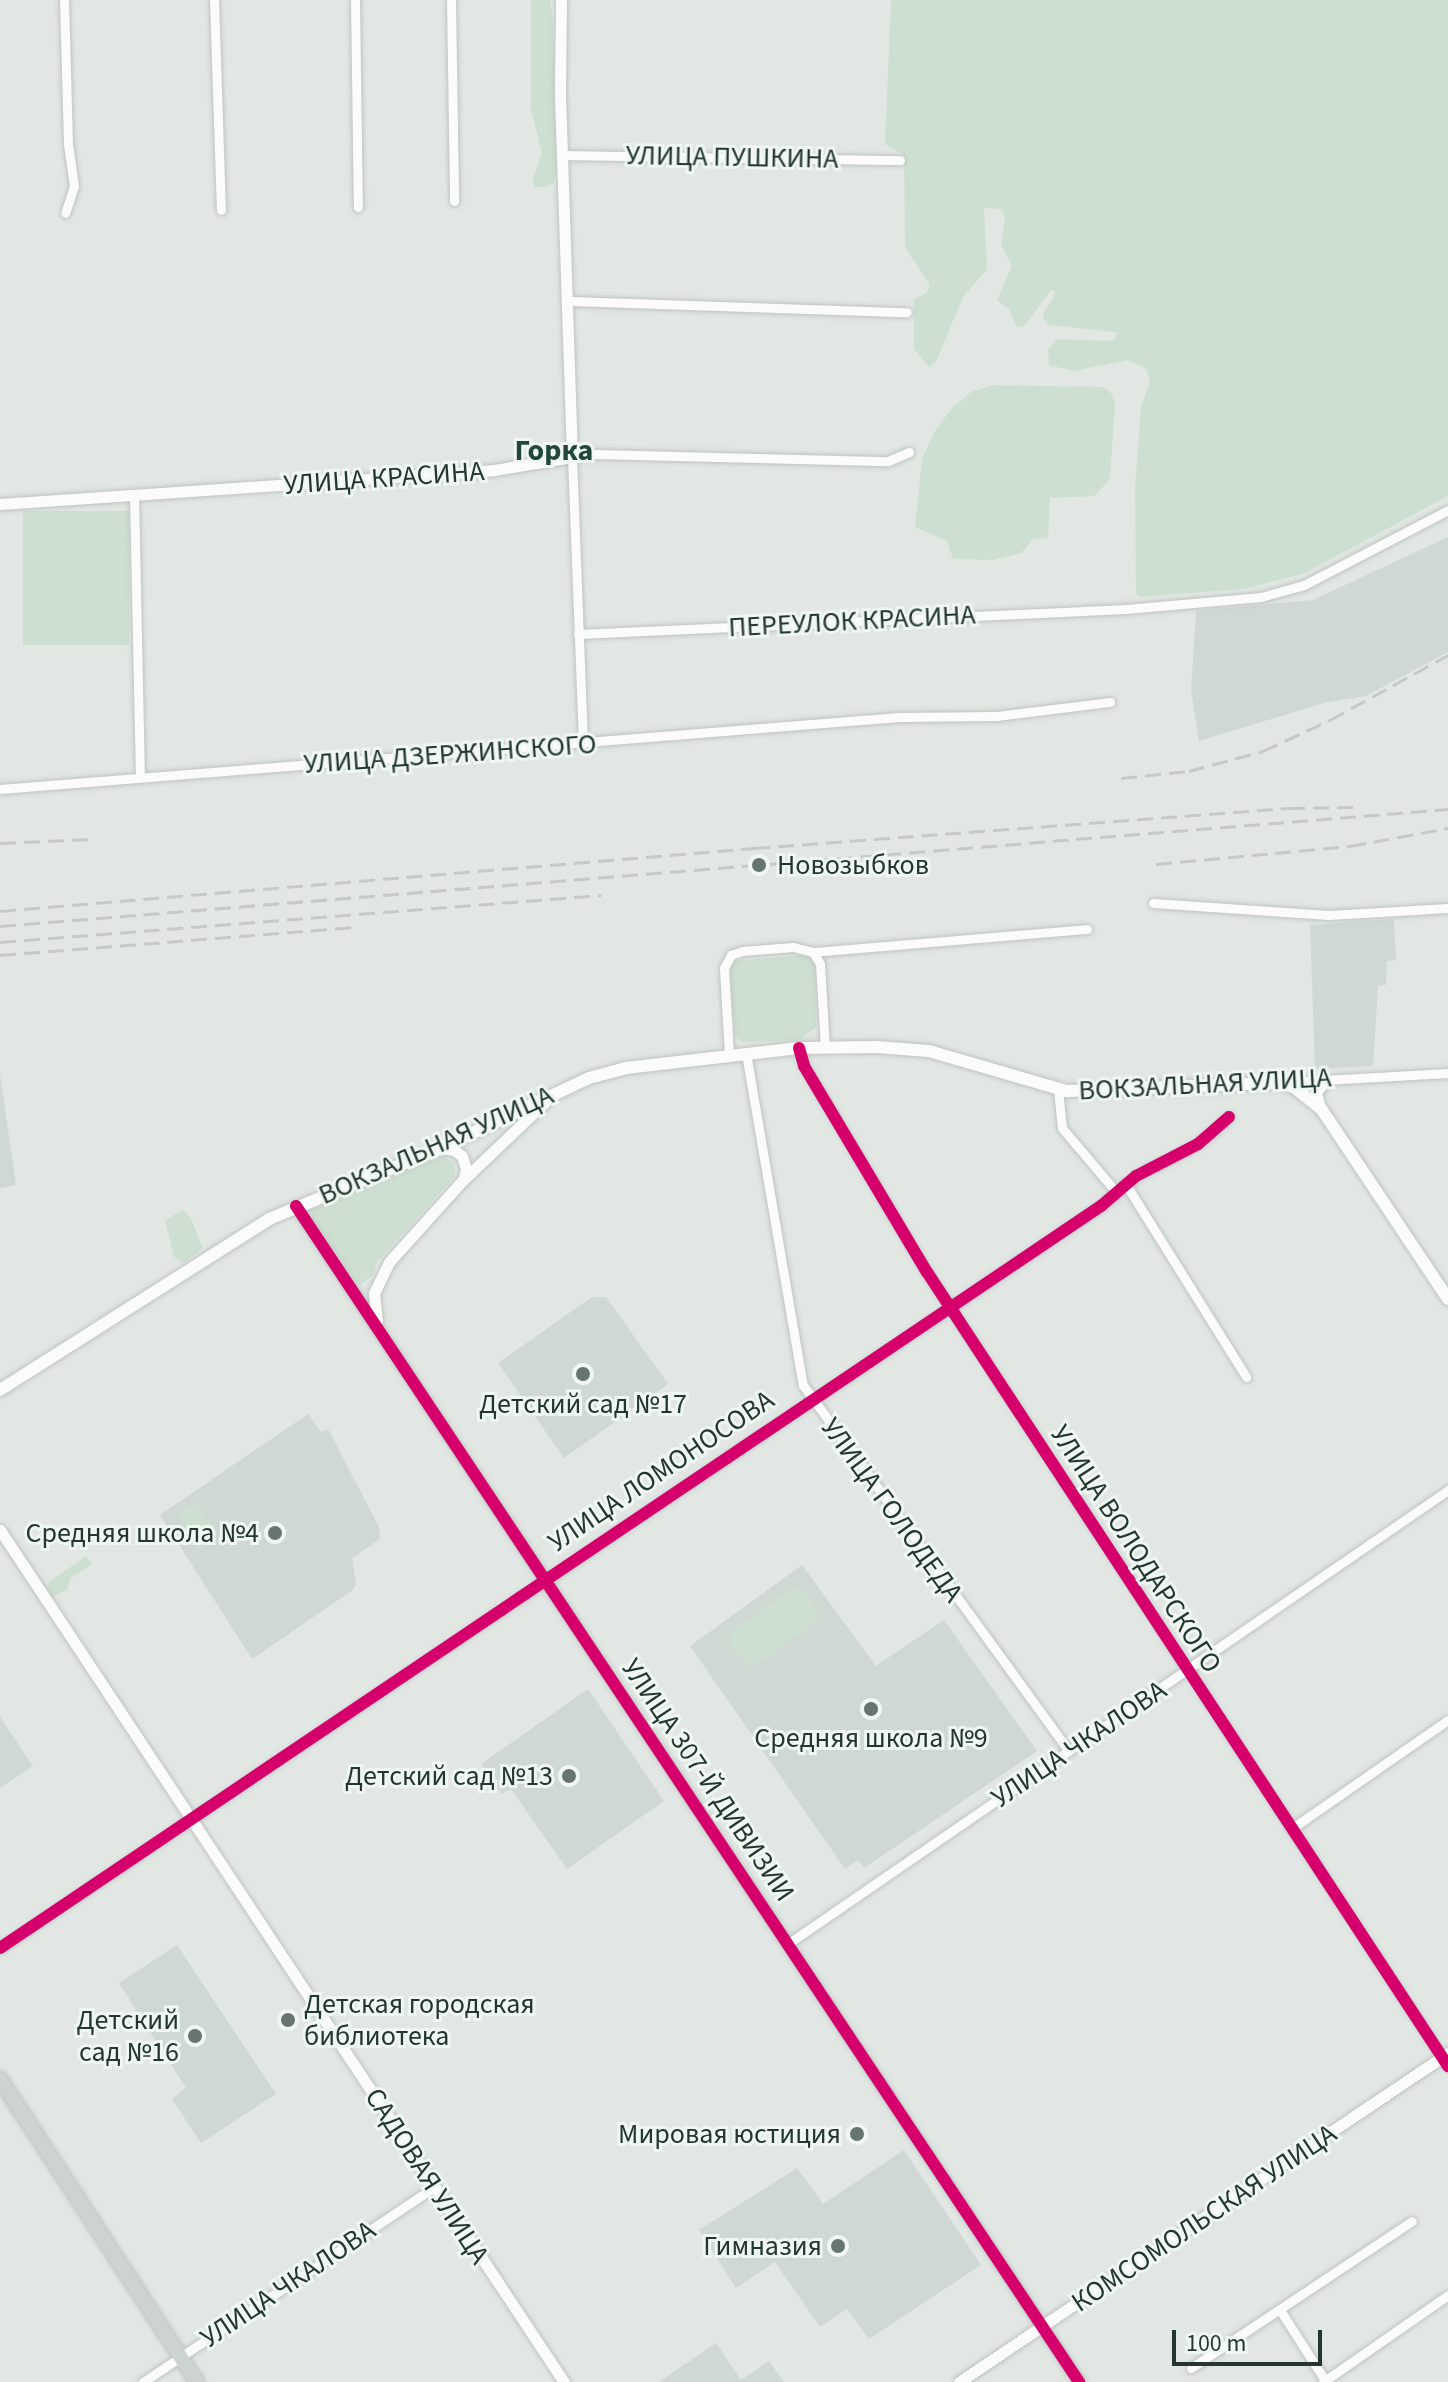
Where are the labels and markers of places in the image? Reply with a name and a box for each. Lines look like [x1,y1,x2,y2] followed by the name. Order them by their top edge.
[777,848,929,882] place label: Новозыбков
[748,854,770,876] marker: Новозыбков
[574,1365,592,1383] marker: Детский сад №17
[479,1387,687,1421] place label: Детский сад №17
[25,1516,259,1550] place label: Средняя школа №4
[266,1524,284,1542] marker: Средняя школа №4
[862,1700,880,1718] marker: Средняя школа №9
[754,1721,988,1755] place label: Средняя школа №9
[345,1759,553,1793] place label: Детский сад №13
[560,1767,578,1785] marker: Детский сад №13
[304,1987,535,2053] place label: Детская городская библиотека
[77,2003,179,2069] place label: Детский сад №16
[279,2011,297,2029] marker: Детская городская библиотека
[186,2027,204,2045] marker: Детский сад №16
[618,2117,841,2151] place label: Мировая юстиция
[848,2125,866,2143] marker: Мировая юстиция
[703,2229,822,2263] place label: Гимназия
[829,2237,847,2255] marker: Гимназия

